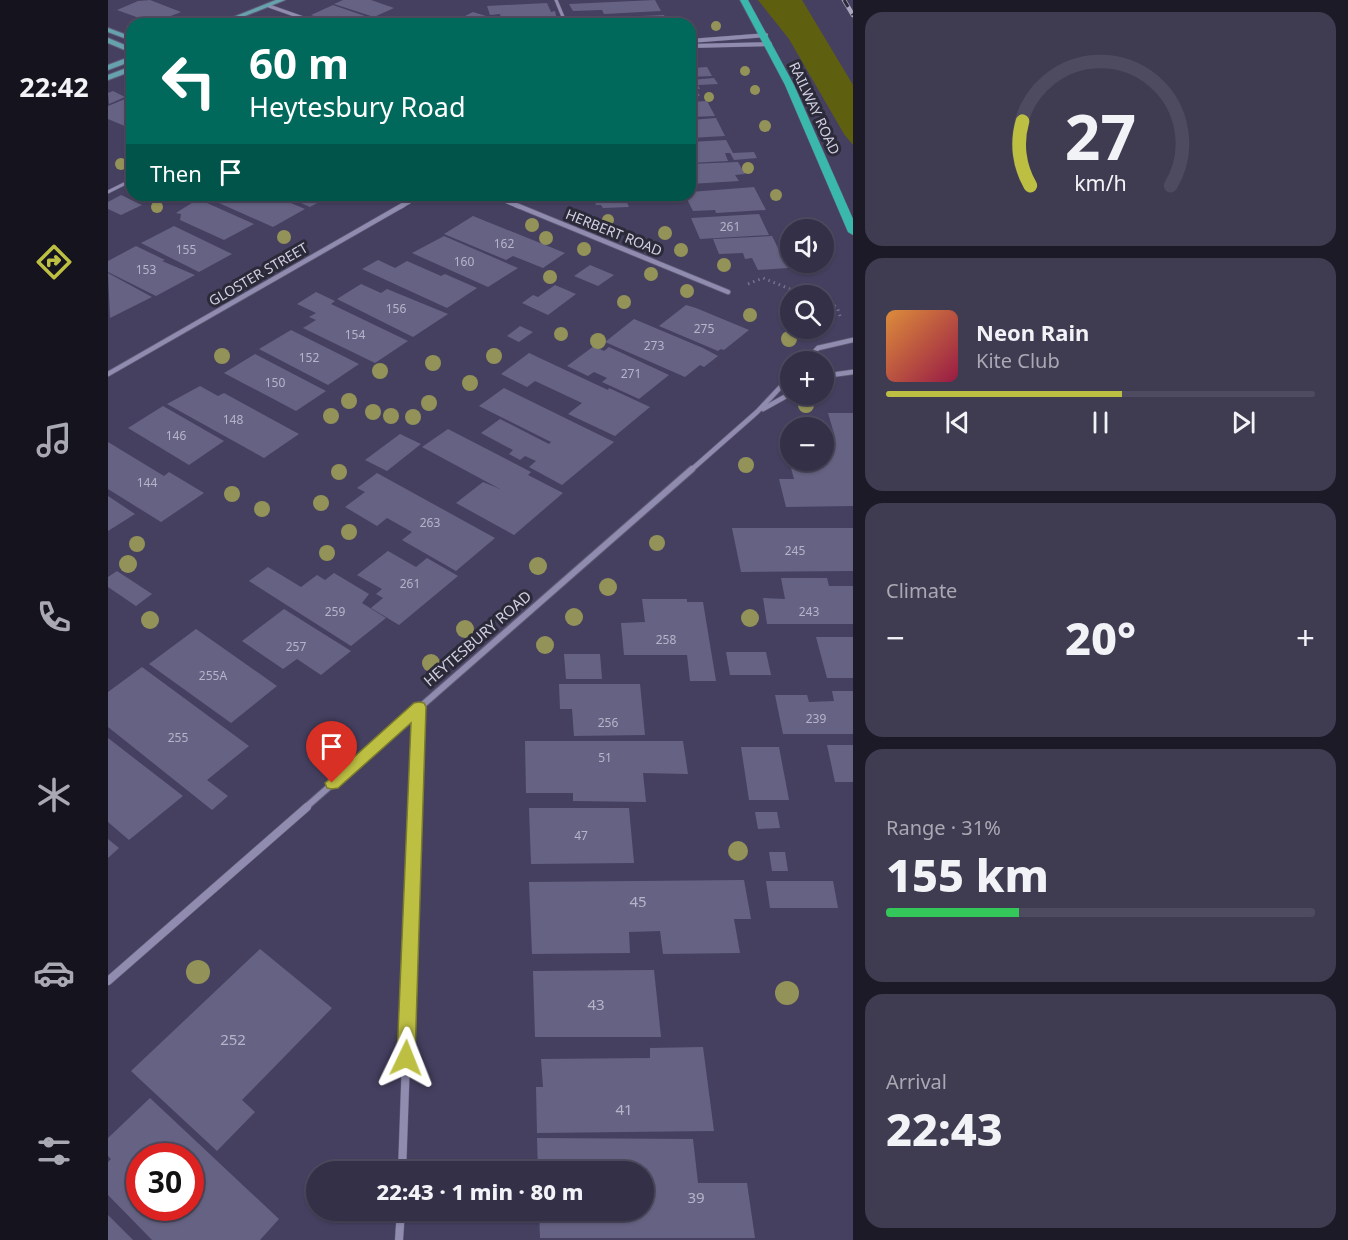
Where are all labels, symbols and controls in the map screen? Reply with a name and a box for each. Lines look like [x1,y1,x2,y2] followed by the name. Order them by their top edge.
[249,34,349,91] text: 60 m
[150,42,228,120] icon: left
[785,59,845,157] street label: RAILWAY ROAD
[19,68,89,105] text: 22:42
[249,88,466,125] text: Heytesbury Road
[1065,93,1136,178] text: 27
[214,156,247,189] icon: arrive
[150,158,202,188] text: Then
[1074,168,1127,197] text: km/h
[563,204,665,260] street label: HERBERT ROAD
[720,218,740,235] house number: 261
[780,219,834,471] map controls
[780,219,834,273] button: sound
[494,235,514,252] house number: 162
[205,238,311,310] street label: GLOSTER STREET
[33,241,75,283] icon: directions
[176,241,196,258] house number: 155
[454,253,474,270] house number: 160
[136,261,156,278] house number: 153
[780,285,834,339] button: search
[386,300,406,317] house number: 156
[976,317,1089,347] text: Neon Rain
[694,320,714,337] house number: 275
[345,326,365,343] house number: 154
[644,337,664,354] house number: 273
[976,347,1060,374] text: Kite Club
[299,349,319,366] house number: 152
[780,351,834,405] button: +
[621,365,641,382] house number: 271
[265,374,285,391] house number: 150
[941,406,974,439] icon: previous
[1084,406,1117,439] icon: pause
[1227,406,1260,439] icon: next
[223,411,243,428] house number: 148
[780,417,834,471] button: −
[33,419,75,461] icon: music
[166,427,186,444] house number: 146
[137,474,157,491] house number: 144
[420,514,440,531] house number: 263
[785,542,805,559] house number: 245
[400,575,420,592] house number: 261
[886,577,957,604] text: Climate
[419,586,535,690] street label: HEYTESBURY ROAD
[33,596,75,638] icon: phone
[325,603,345,620] house number: 259
[799,603,819,620] house number: 243
[1065,607,1136,668] text: 20°
[886,615,905,660] text: −
[1296,615,1315,660] text: +
[656,631,676,648] house number: 258
[286,638,306,655] house number: 257
[199,667,227,684] house number: 255A
[806,710,826,727] house number: 239
[598,714,618,731] house number: 256
[306,721,357,783] pin
[168,729,188,746] house number: 255
[315,730,348,763] icon: arrive
[598,749,612,766] house number: 51
[33,774,75,816] icon: climate
[886,814,1001,841] text: Range · 31%
[574,827,588,844] house number: 47
[886,844,1049,905] text: 155 km
[629,891,647,911] house number: 45
[33,952,75,994] icon: car
[587,994,605,1014] house number: 43
[374,1026,438,1090] position arrow
[220,1029,246,1049] house number: 252
[886,1068,947,1095] text: Arrival
[886,1098,1003,1159] text: 22:43
[615,1099,633,1119] house number: 41
[33,1130,75,1172] icon: filters
[126,1143,204,1221] speed limit sign: 30
[377,1176,583,1206] text: 22:43 · 1 min · 80 m
[687,1187,705,1207] house number: 39

